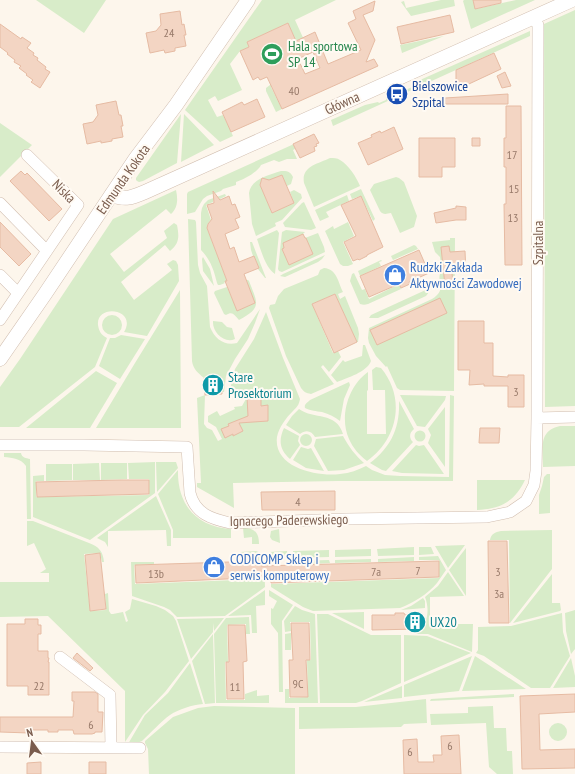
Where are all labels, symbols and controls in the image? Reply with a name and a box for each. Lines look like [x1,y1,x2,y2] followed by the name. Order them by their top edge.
[164,25,175,40] house number: 24
[288,37,358,71] place label: Hala sportowa SP 14
[259,41,285,67] sports icon: Hala sportowa SP 14
[412,77,468,111] place label: Bielszowice Szpital
[384,81,410,107] bus stop icon: Bielszowice Szpital
[289,83,299,98] house number: 40
[322,87,362,119] street label: Główna
[92,141,154,217] street label: Edmunda Kokota
[507,147,517,162] house number: 17
[48,175,80,207] street label: Niska
[509,181,519,196] house number: 15
[508,210,518,225] house number: 13
[529,221,547,265] street label: Szpitalna
[410,258,522,292] place label: Rudzki Zakłada Aktywności Zawodowej
[382,262,408,288] shop icon: Rudzki Zakłada Aktywności Zawodowej
[228,368,292,402] place label: Stare Prosektorium
[200,372,226,398] building icon: Stare Prosektorium
[513,384,519,399] house number: 3
[295,494,301,509] house number: 4
[230,510,348,530] street label: Ignacego Paderewskiego
[230,550,330,584] place label: CODICOMP Sklep i serwis komputerowy
[201,554,227,580] shop icon: CODICOMP Sklep i serwis komputerowy
[415,563,421,578] house number: 7
[371,564,381,579] house number: 7a
[495,564,501,579] house number: 3
[148,566,164,581] house number: 13b
[494,586,504,601] house number: 3a
[402,609,428,635] building icon: UX20
[430,613,457,631] place label: UX20
[293,676,304,691] house number: 9C
[34,678,44,693] house number: 22
[230,679,240,694] house number: 11
[88,717,94,732] house number: 6
[12,722,52,762] north arrow
[25,725,34,740] text: N
[447,738,453,753] house number: 6
[407,744,413,759] house number: 6

